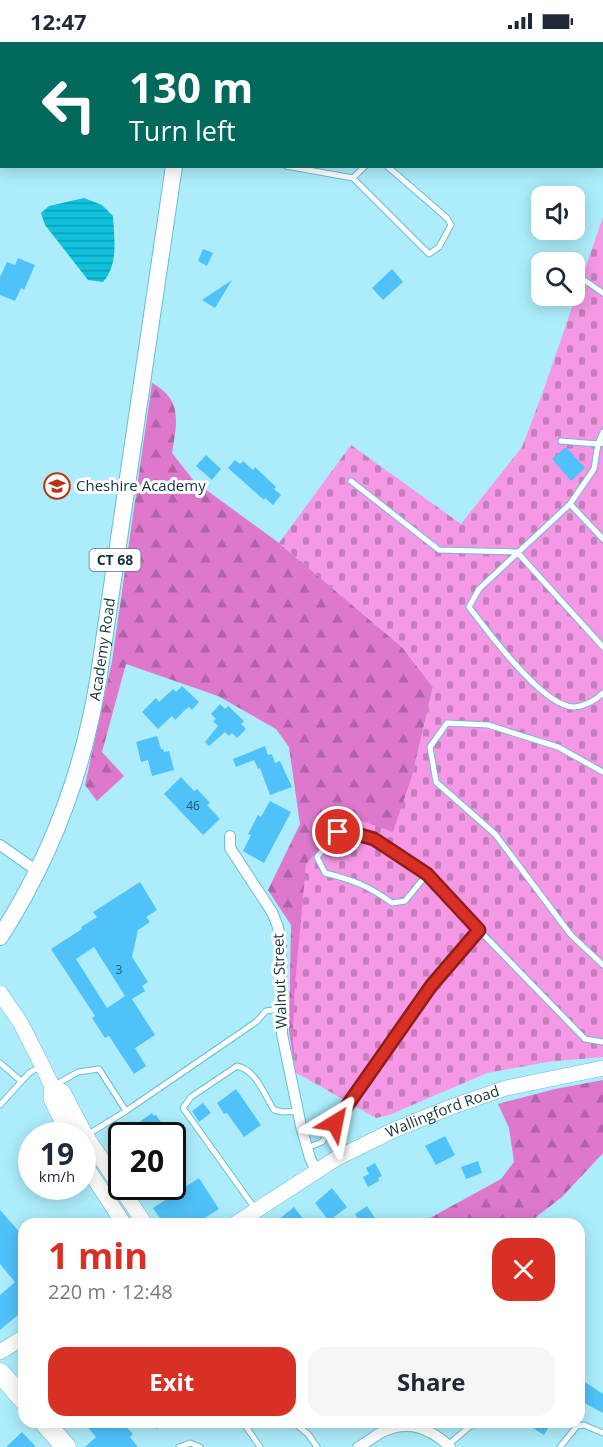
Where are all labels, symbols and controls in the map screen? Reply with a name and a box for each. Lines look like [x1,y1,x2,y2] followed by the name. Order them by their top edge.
[30,6,87,36] text: 12:47
[129,58,253,115] text: 130 m
[30,66,108,144] icon: left
[129,112,236,149] text: Turn left
[531,186,585,306] map controls
[531,186,585,240] button: sound
[531,252,585,306] button: search
[42,471,72,501] school or university icon: Cheshire Academy
[76,475,206,495] place label: Cheshire Academy
[90,549,140,571] road number: CT 68
[84,596,119,702] street label: Academy Road
[186,797,200,814] house number: 46
[312,806,363,857] pin
[321,815,354,848] icon: arrive
[267,933,291,1029] street label: Walnut Street
[116,961,123,978] house number: 3
[382,1080,502,1142] street label: Wallingford Road
[303,1091,367,1155] position arrow
[108,1122,186,1200] speed limit sign: 20
[40,1133,74,1174] text: 19
[39,1166,75,1186] text: km/h
[48,1231,148,1280] text: 1 min
[492,1238,555,1301] button: close
[48,1278,173,1305] text: 220 m · 12:48
[48,1347,296,1416] button: Exit
[308,1347,555,1416] button: Share

